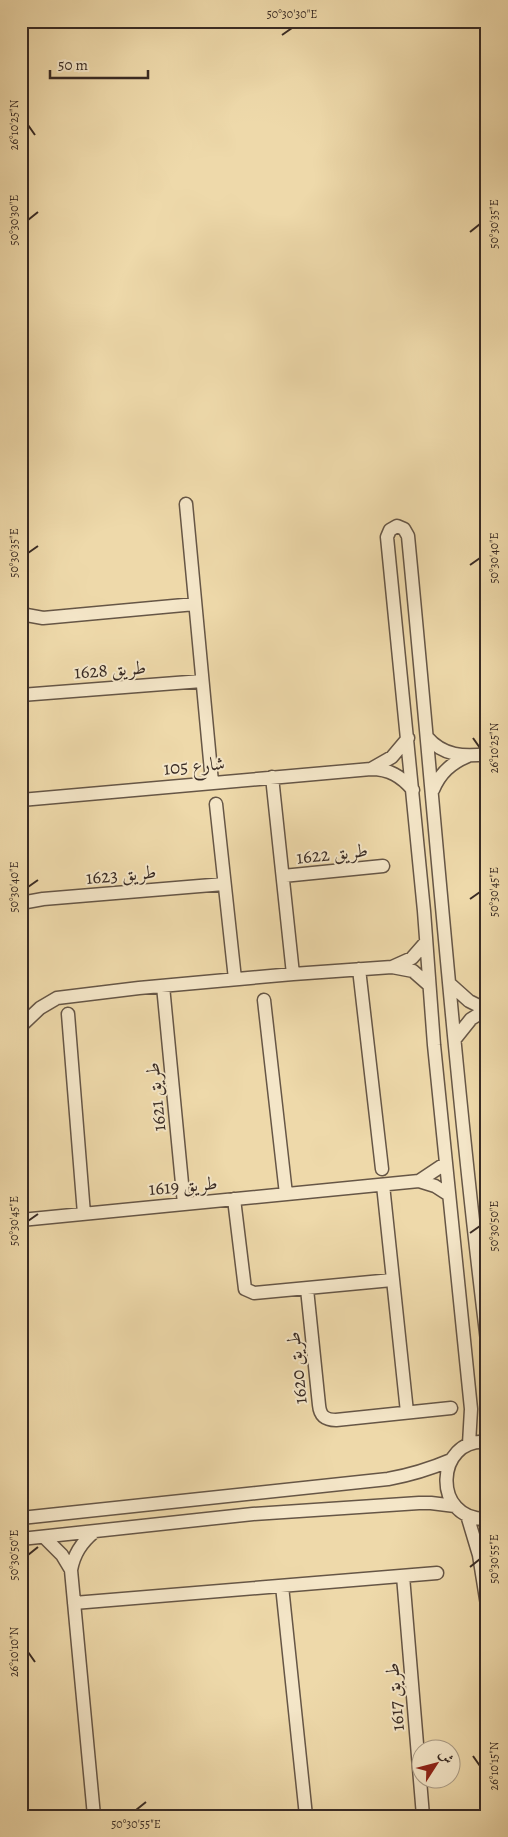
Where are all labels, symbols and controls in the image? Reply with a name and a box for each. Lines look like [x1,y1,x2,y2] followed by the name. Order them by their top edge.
[267,6,317,22] text: 50°30'30"E
[50,48,148,80] scale bar
[58,55,88,75] text: 50 m
[6,99,22,150] text: 26°10'25"N
[6,195,22,245] text: 50°30'30"E
[486,199,502,249] text: 50°30'35"E
[6,528,22,578] text: 50°30'35"E
[486,532,502,584] text: 50°30'40"E
[73,655,147,685] street label: طريق 1628
[486,722,502,773] text: 26°10'25"N
[162,750,226,784] street label: شارع 105
[295,837,369,871] street label: طريق 1622
[85,859,157,891] street label: طريق 1623
[6,861,22,913] text: 50°30'40"E
[486,867,502,917] text: 50°30'45"E
[139,1061,173,1133] street label: طريق 1621
[148,1170,219,1202] street label: طريق 1619
[6,1196,22,1246] text: 50°30'45"E
[486,1201,502,1251] text: 50°30'50"E
[280,1330,314,1406] street label: طريق 1620
[6,1530,22,1580] text: 50°30'50"E
[486,1534,502,1584] text: 50°30'55"E
[6,1627,22,1677] text: 26°10'10"N
[379,1662,411,1732] street label: طريق 1617
[410,1740,460,1790] north arrow
[486,1741,502,1790] text: 26°10'15"N
[434,1745,458,1768] text: ش
[111,1816,161,1832] text: 50°30'55"E

